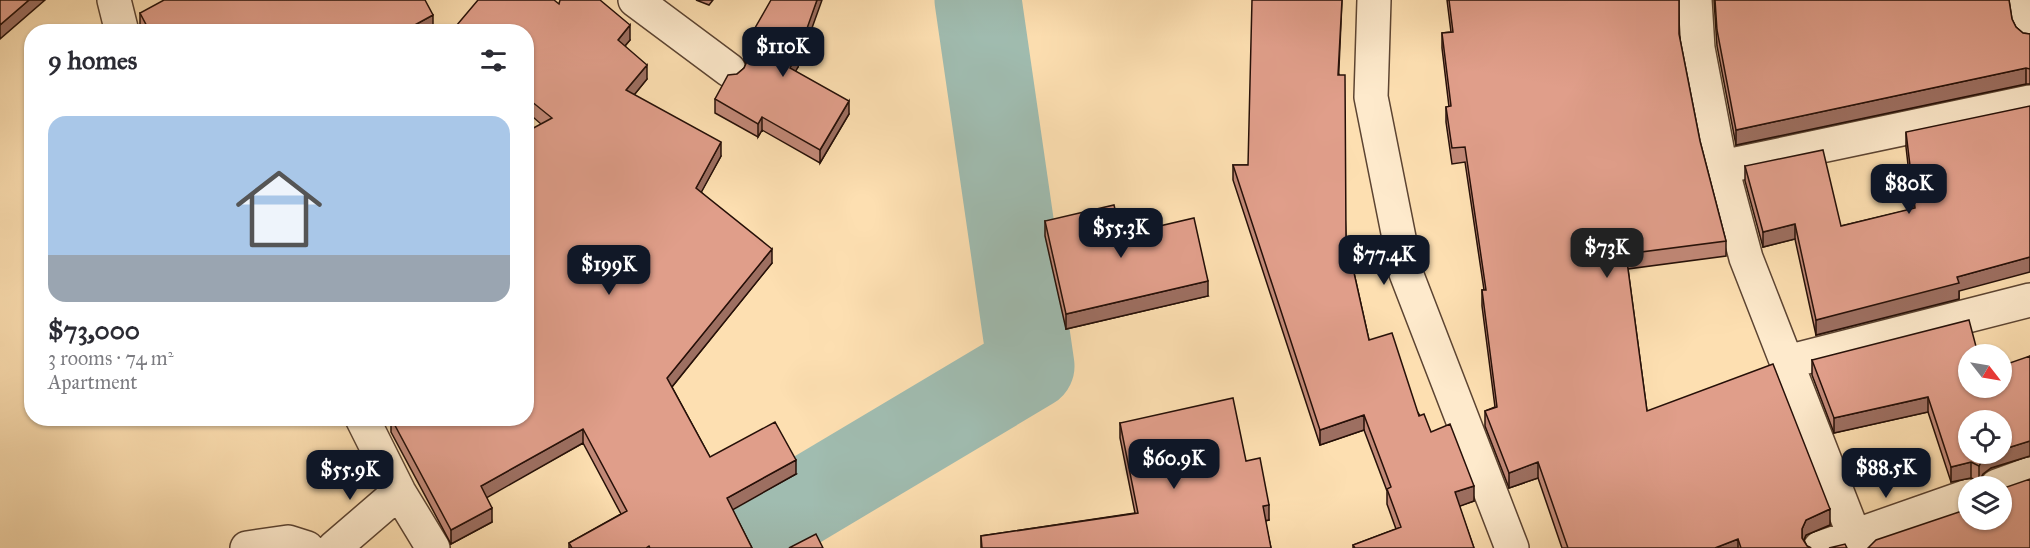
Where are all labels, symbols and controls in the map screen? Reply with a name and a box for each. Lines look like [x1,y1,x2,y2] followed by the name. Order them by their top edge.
[741,27,825,78] pin: $110K
[756,34,810,58] text: $110K
[48,44,137,76] text: 9 homes
[477,44,510,77] icon: filters
[225,155,333,263] icon: home
[1873,164,1945,215] pin: $80K
[1885,171,1933,195] text: $80K
[1072,208,1170,259] pin: $55.3K
[1093,215,1149,239] text: $55.3K
[1571,228,1643,279] pin: $73K
[1335,235,1433,286] pin: $77.4K
[1585,235,1629,259] text: $73K
[1353,242,1415,266] text: $77.4K
[567,245,651,296] pin: $199K
[581,252,637,276] text: $199K
[48,314,140,346] text: $73,000
[1958,344,2012,398] north arrow
[1958,344,2012,530] map controls
[48,346,173,370] text: 3 rooms · 74 m²
[48,370,137,394] text: Apartment
[1958,410,2012,464] button: locate
[1125,439,1223,490] pin: $60.9K
[1143,446,1206,470] text: $60.9K
[1837,448,1935,499] pin: $88.5K
[301,450,399,501] pin: $55.9K
[1856,455,1916,479] text: $88.5K
[320,457,380,481] text: $55.9K
[1958,476,2012,530] button: layers

